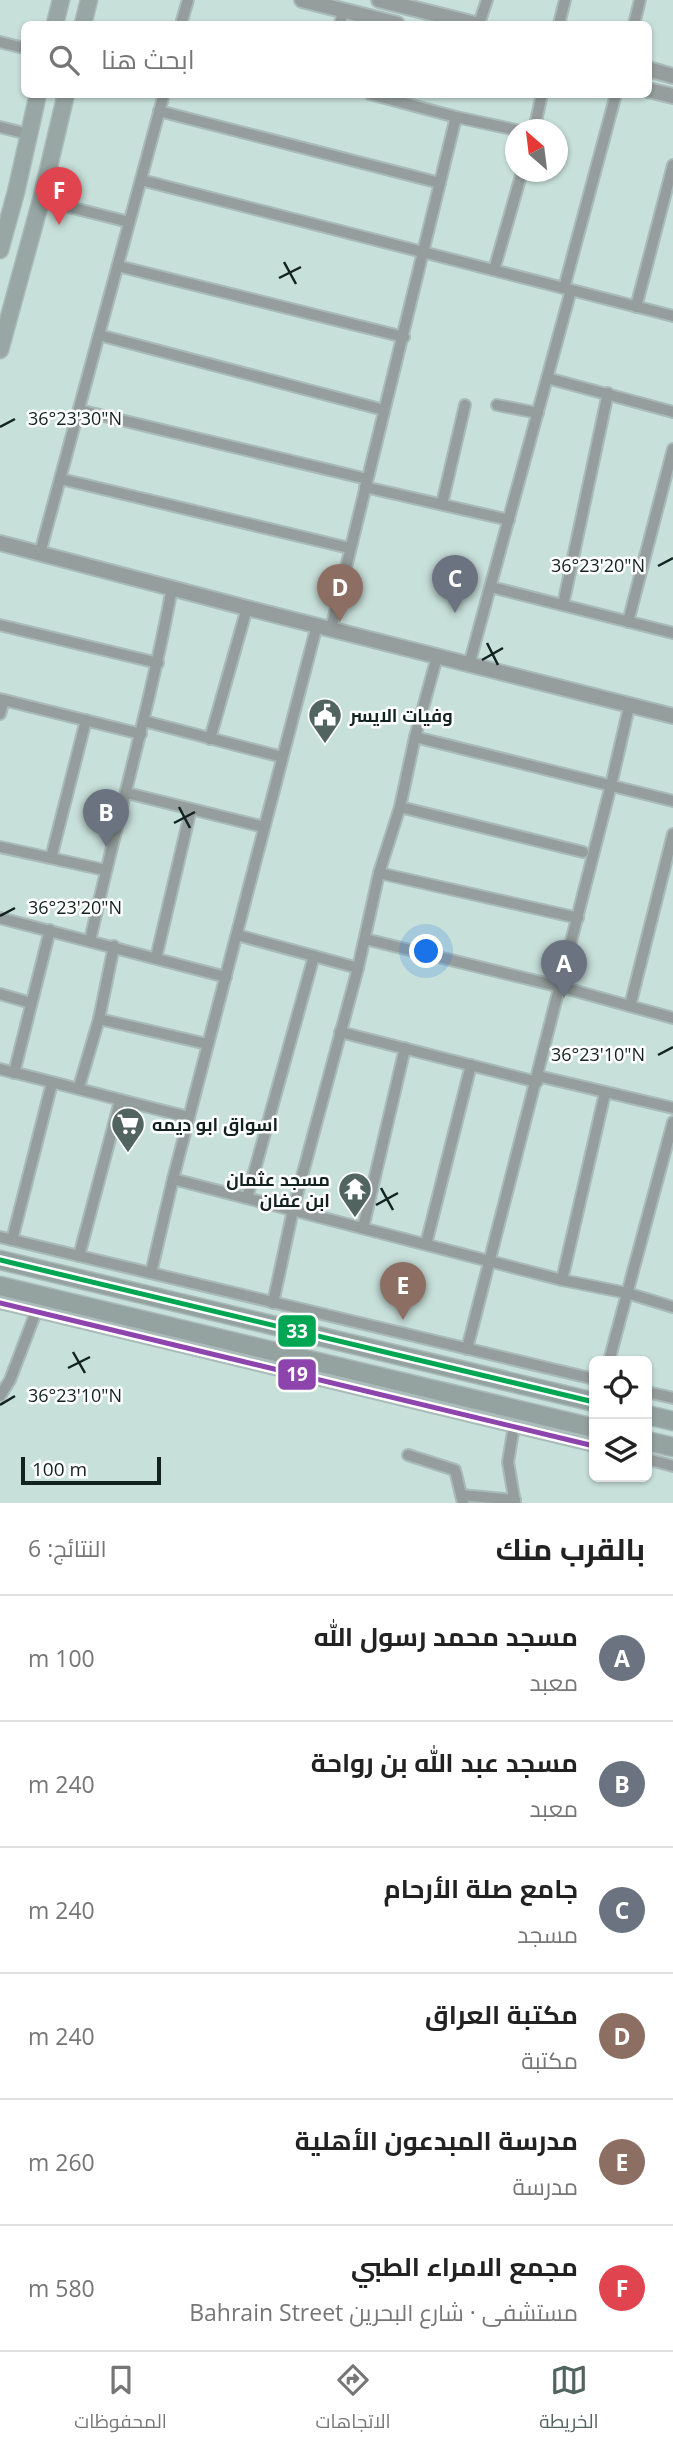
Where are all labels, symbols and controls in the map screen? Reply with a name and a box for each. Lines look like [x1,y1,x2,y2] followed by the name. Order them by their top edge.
[21,21,652,98] search box
[45,41,83,79] icon: search
[101,41,195,77] text: ابحث هنا
[505,119,568,182] north arrow
[36,167,82,225] pin: F
[28,406,122,430] text: 36°23'30"N
[551,553,645,577] text: 36°23'20"N
[432,555,478,613] pin: C
[317,564,363,622] pin: D
[306,696,344,745] public building icon: وفيات الايسر
[349,703,453,727] place label: وفيات الايسر
[83,789,129,847] pin: B
[28,895,122,919] text: 36°23'20"N
[409,934,443,968] your location
[541,940,587,998] pin: A
[551,1042,645,1066] text: 36°23'10"N
[109,1105,147,1154] supermarket icon: اسواق ابو ديمه
[152,1112,278,1136] place label: اسواق ابو ديمه
[226,1167,330,1212] place label: مسجد عثمان ابن عفان
[336,1170,374,1219] temple icon: مسجد عثمان ابن عفان
[380,1262,426,1320] pin: E
[277,1314,317,1348] line badge: 33
[286,1318,308,1344] text: 33
[589,1356,652,1482] map controls
[589,1356,652,1419] button: locate
[277,1358,317,1391] line badge: 19
[286,1361,308,1387] text: 19
[28,1383,122,1407] text: 36°23'10"N
[589,1419,652,1482] button: layers
[21,1454,161,1486] scale bar
[32,1456,87,1482] text: 100 m
[496,1528,645,1569] text: بالقرب منك
[28,1532,107,1564] text: النتائج: 6
[314,1618,578,1654] text: مسجد محمد رسول الله
[28,1642,95,1674] text: 100 m
[614,1642,630,1674] text: A
[530,1666,578,1698] text: معبد
[311,1744,578,1780] text: مسجد عبد الله بن رواحة
[28,1768,95,1800] text: 240 m
[614,1768,630,1800] text: B
[530,1792,578,1824] text: معبد
[383,1870,578,1906] text: جامع صلة الأرحام
[28,1894,95,1926] text: 240 m
[615,1894,629,1926] text: C
[517,1918,578,1950] text: مسجد
[425,1996,578,2032] text: مكتبة العراق
[28,2020,95,2052] text: 240 m
[613,2020,631,2052] text: D
[521,2044,578,2076] text: مكتبة
[295,2122,578,2158] text: مدرسة المبدعون الأهلية
[28,2146,95,2178] text: 260 m
[616,2146,628,2178] text: E
[513,2170,578,2202] text: مدرسة
[351,2248,578,2284] text: مجمع الامراء الطبي
[28,2272,95,2304] text: 580 m
[616,2272,628,2304] text: F
[189,2296,578,2328] text: مستشفى · شارع البحرين Bahrain Street
[74,2361,167,2439] tab: المحفوظات
[315,2361,391,2439] tab: الاتجاهات
[539,2361,599,2439] tab: الخريطة

